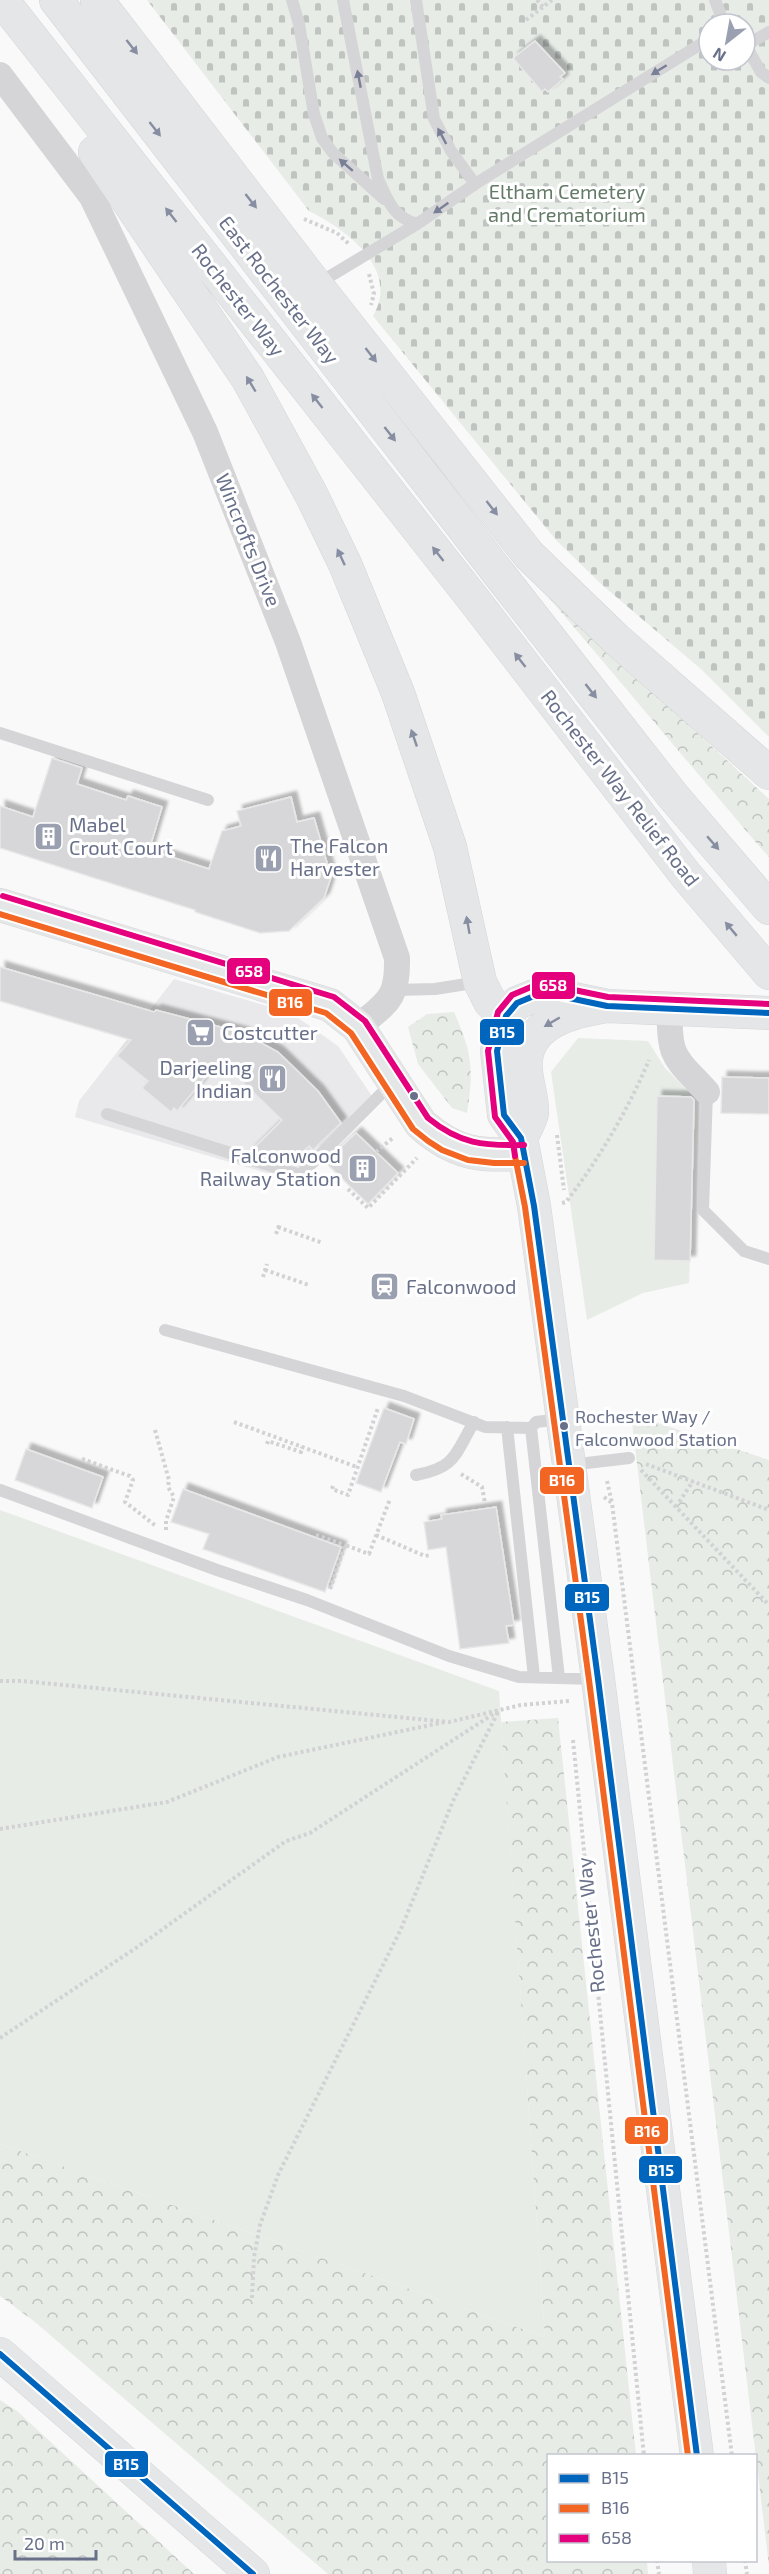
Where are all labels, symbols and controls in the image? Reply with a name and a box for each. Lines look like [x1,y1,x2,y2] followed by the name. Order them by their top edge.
[697,12,757,72] north arrow
[126,39,138,54] one-way arrow
[709,44,729,66] text: N
[651,64,667,75] one-way arrow
[354,69,363,88] one-way arrow
[149,122,161,137] one-way arrow
[437,127,447,144] one-way arrow
[339,159,354,172] one-way arrow
[488,179,646,226] park label: Eltham Cemetery and Crematorium
[245,193,258,209] one-way arrow
[433,202,450,213] one-way arrow
[165,207,177,222] one-way arrow
[214,211,344,369] street label: East Rochester Way
[186,239,290,361] street label: Rochester Way
[365,347,378,363] one-way arrow
[246,375,256,392] one-way arrow
[312,393,324,408] one-way arrow
[384,425,396,441] one-way arrow
[211,469,287,610] street label: Wincrofts Drive
[485,500,498,516] one-way arrow
[432,546,445,562] one-way arrow
[337,548,346,565] one-way arrow
[515,652,527,667] one-way arrow
[537,684,705,890] street label: Rochester Way Relief Road
[584,684,596,699] one-way arrow
[408,729,418,747] one-way arrow
[69,812,173,859] place label: Mabel Crout Court
[32,820,64,852] building icon: Mabel Crout Court
[290,833,388,880] place label: The Falcon Harvester
[706,835,719,850] one-way arrow
[253,842,285,874] restaurant icon: The Falcon Harvester
[463,915,472,934] one-way arrow
[726,921,738,936] one-way arrow
[226,957,271,985] line badge: 658
[235,961,263,980] text: 658
[531,971,576,1000] line badge: 658
[539,975,567,994] text: 658
[268,988,313,1017] line badge: B16
[277,992,303,1011] text: B16
[185,1017,217,1049] supermarket icon: Costcutter
[543,1017,560,1027] one-way arrow
[479,1018,525,1046] line badge: B15
[222,1020,318,1044] place label: Costcutter
[489,1022,515,1041] text: B15
[160,1055,252,1102] place label: Darjeeling Indian
[257,1063,289,1095] restaurant icon: Darjeeling Indian
[408,1090,420,1102] unlabelled marker
[200,1143,341,1190] place label: Falconwood Railway Station
[346,1152,378,1184] building icon: Falconwood Railway Station
[369,1271,401,1303] station icon: Falconwood
[406,1274,516,1298] place label: Falconwood
[575,1405,737,1450] place label: Rochester Way / Falconwood Station
[558,1420,570,1432] marker: Rochester Way / Falconwood Station
[539,1466,585,1495] line badge: B16
[549,1470,575,1489] text: B16
[564,1583,610,1612] line badge: B15
[574,1587,600,1606] text: B15
[571,1856,609,1994] street label: Rochester Way
[624,2116,669,2145] line badge: B16
[634,2121,660,2140] text: B16
[638,2155,683,2184] line badge: B15
[648,2160,674,2179] text: B15
[104,2450,149,2478] line badge: B15
[113,2454,139,2473] text: B15
[547,2454,757,2562] legend
[601,2466,629,2488] text: B15
[601,2496,630,2518] text: B16
[15,2523,96,2561] scale bar
[601,2526,632,2548] text: 658
[24,2532,65,2554] text: 20 m

